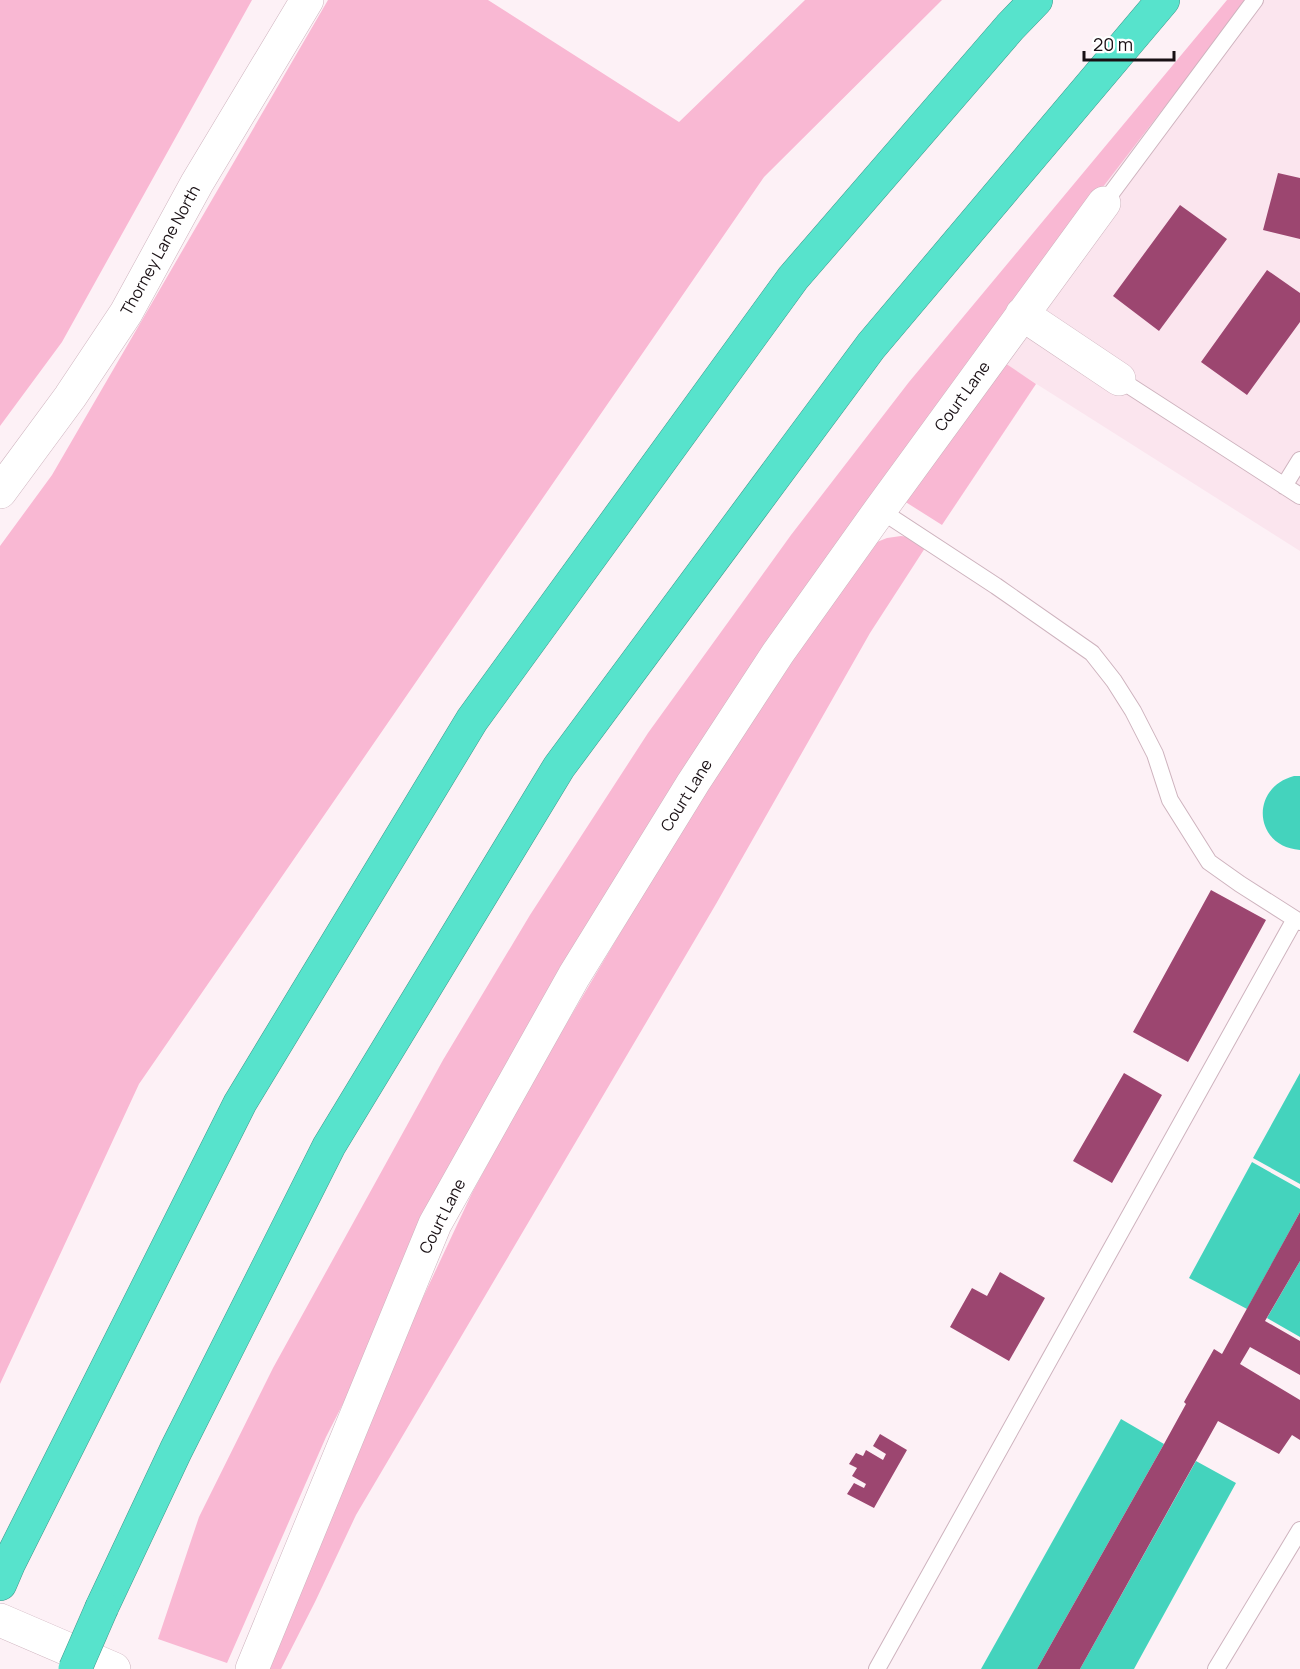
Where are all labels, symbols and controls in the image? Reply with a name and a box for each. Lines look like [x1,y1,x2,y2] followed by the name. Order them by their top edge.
[1084,24,1174,62] scale bar
[1093,32,1133,56] text: 20 m
[115,181,205,319] street label: Thorney Lane North
[929,357,995,435] street label: Court Lane
[655,755,717,835] street label: Court Lane
[414,1175,470,1257] street label: Court Lane

